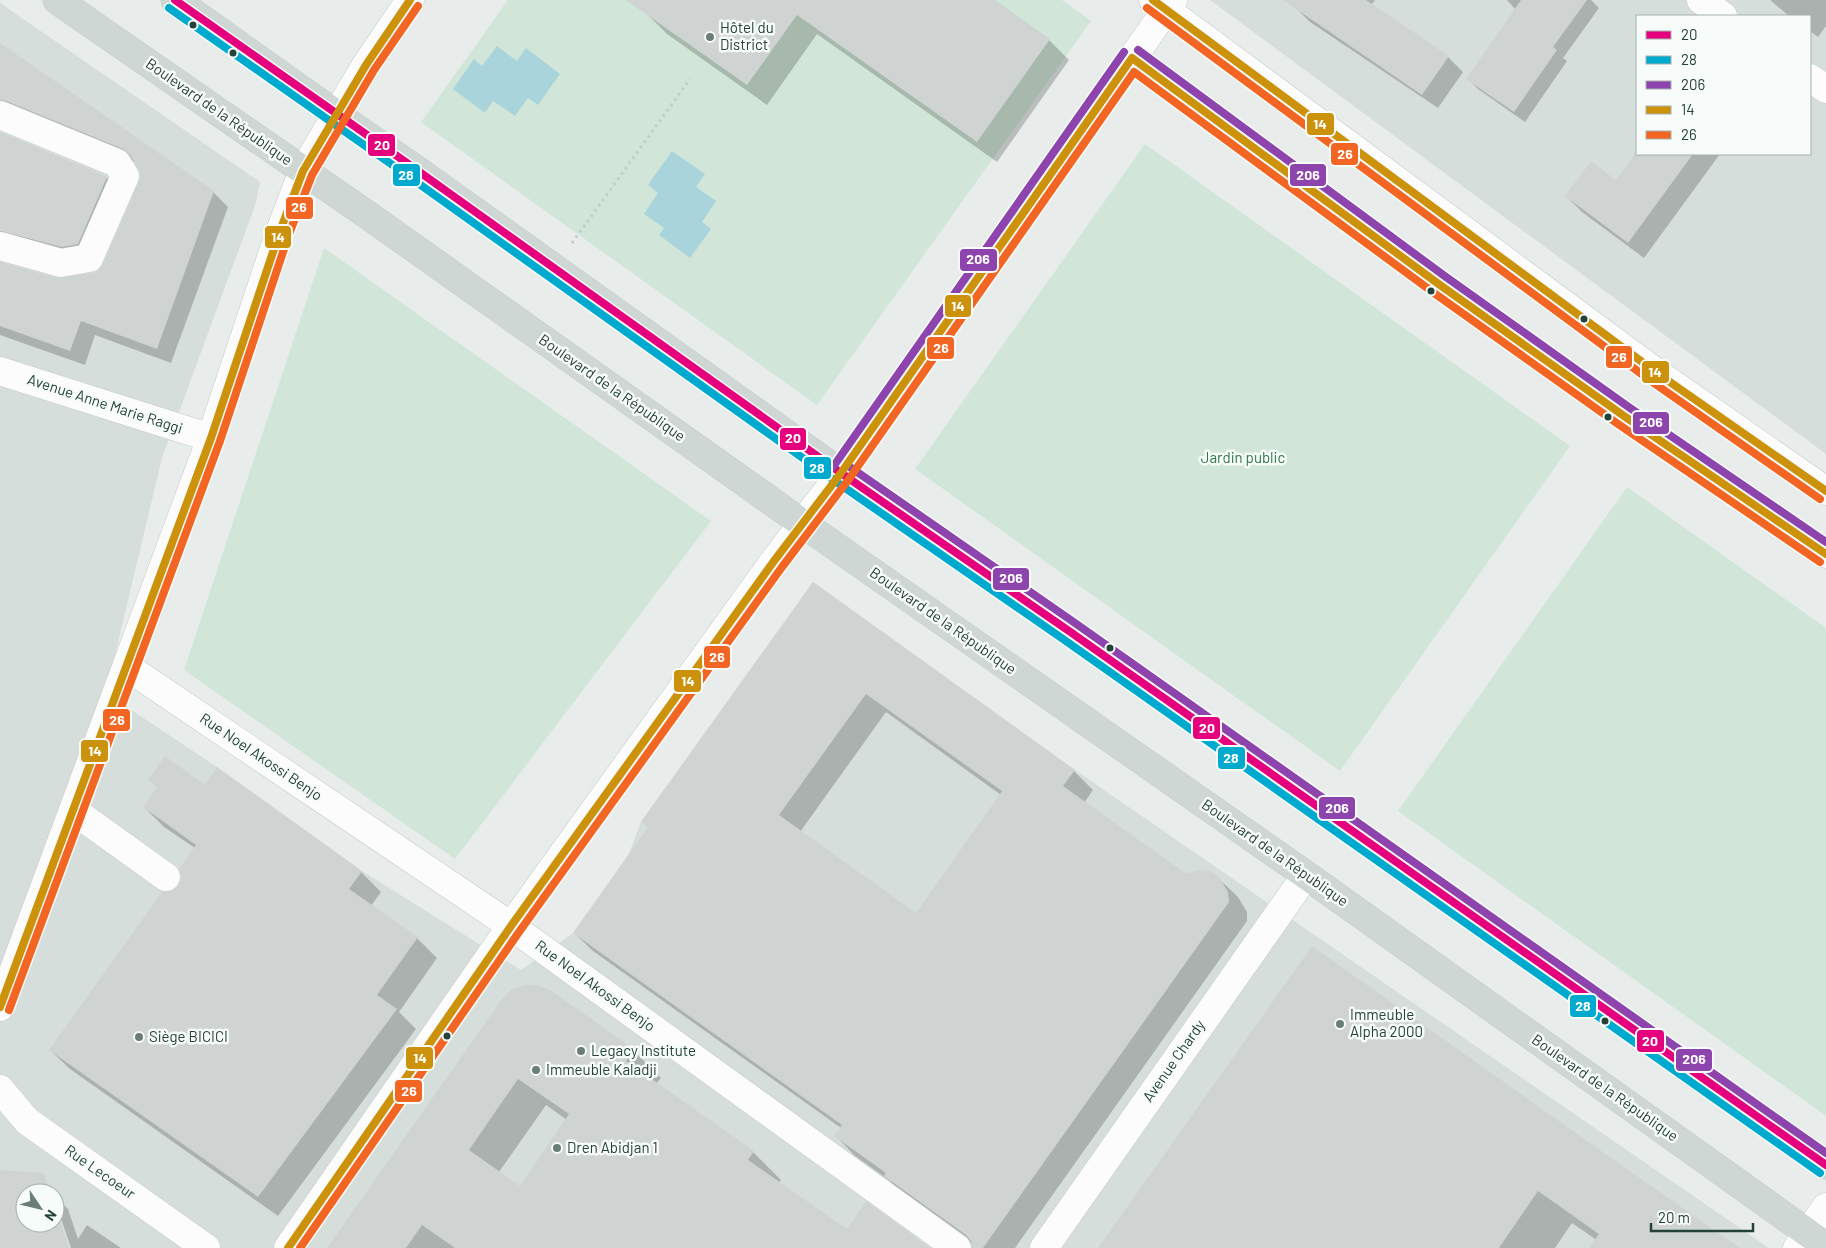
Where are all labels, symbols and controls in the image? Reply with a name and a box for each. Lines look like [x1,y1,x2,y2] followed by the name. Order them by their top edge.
[1636,15,1811,155] legend
[720,18,774,53] place label: Hôtel du District
[188,20,198,30] unlabelled marker
[1681,25,1698,43] text: 20
[704,31,716,43] marker: Hôtel du District
[228,48,238,58] unlabelled marker
[1681,50,1697,68] text: 28
[143,54,296,169] street label: Boulevard de la République
[1681,75,1705,93] text: 206
[1681,100,1695,118] text: 14
[1306,112,1335,136] line badge: 14
[1313,115,1327,132] text: 14
[1681,125,1697,143] text: 26
[367,133,396,157] line badge: 20
[374,136,390,153] text: 20
[1330,142,1359,166] line badge: 26
[1337,145,1353,162] text: 26
[392,163,421,187] line badge: 28
[1289,163,1327,187] line badge: 206
[398,166,414,183] text: 28
[1296,166,1320,183] text: 206
[285,196,314,220] line badge: 26
[291,198,307,215] text: 26
[264,225,292,249] line badge: 14
[271,228,285,245] text: 14
[959,248,998,272] line badge: 206
[966,250,990,267] text: 206
[1426,286,1436,296] unlabelled marker
[944,294,972,318] line badge: 14
[951,297,965,314] text: 14
[1579,314,1589,324] unlabelled marker
[536,330,689,445] street label: Boulevard de la République
[926,336,955,360] line badge: 26
[933,339,949,356] text: 26
[1605,345,1633,369] line badge: 26
[1611,348,1627,365] text: 26
[1641,360,1670,384] line badge: 14
[1648,363,1662,380] text: 14
[25,369,185,437] street label: Avenue Anne Marie Raggi
[1632,411,1670,435] line badge: 206
[1603,412,1613,422] unlabelled marker
[1639,413,1663,430] text: 206
[779,427,807,451] line badge: 20
[785,429,801,446] text: 20
[1201,448,1285,466] park label: Jardin public
[803,456,832,480] line badge: 28
[809,459,825,476] text: 28
[867,563,1020,678] street label: Boulevard de la République
[992,567,1030,591] line badge: 206
[999,569,1023,586] text: 206
[1105,643,1115,653] unlabelled marker
[703,645,731,669] line badge: 26
[709,648,725,665] text: 26
[673,669,702,693] line badge: 14
[681,672,695,689] text: 14
[102,708,131,732] line badge: 26
[197,708,326,804] street label: Rue Noel Akossi Benjo
[109,711,125,728] text: 26
[1192,716,1221,740] line badge: 20
[1199,719,1215,736] text: 20
[80,739,109,763] line badge: 14
[88,742,102,759] text: 14
[1217,746,1246,770] line badge: 28
[1223,749,1239,766] text: 28
[1199,795,1352,910] street label: Boulevard de la République
[1318,796,1356,820] line badge: 206
[1325,799,1349,816] text: 206
[532,936,659,1035] street label: Rue Noel Akossi Benjo
[1569,994,1597,1018] line badge: 28
[1575,997,1591,1014] text: 28
[1350,1005,1423,1040] place label: Immeuble Alpha 2000
[1138,1016,1208,1105] street label: Avenue Chardy
[1600,1016,1610,1026] unlabelled marker
[1334,1018,1346,1030] marker: Immeuble Alpha 2000
[149,1027,228,1045] place label: Siège BICICI
[1636,1029,1665,1053] line badge: 20
[1529,1030,1682,1145] street label: Boulevard de la République
[133,1031,145,1043] marker: Siège BICICI
[442,1031,452,1041] unlabelled marker
[1642,1032,1658,1049] text: 20
[591,1041,696,1059] place label: Legacy Institute
[575,1045,587,1057] marker: Legacy Institute
[405,1046,434,1070] line badge: 14
[1675,1048,1713,1072] line badge: 206
[413,1049,427,1066] text: 14
[1682,1050,1706,1067] text: 206
[546,1060,657,1078] place label: Immeuble Kaladji
[530,1064,542,1076] marker: Immeuble Kaladji
[394,1079,423,1103] line badge: 26
[401,1082,417,1099] text: 26
[567,1138,658,1156] place label: Dren Abidjan 1
[62,1140,140,1202] street label: Rue Lecoeur
[551,1142,563,1154] marker: Dren Abidjan 1
[15,1183,65,1233] north arrow
[1651,1200,1754,1232] scale bar
[41,1207,61,1224] text: N
[1658,1208,1690,1226] text: 20 m

